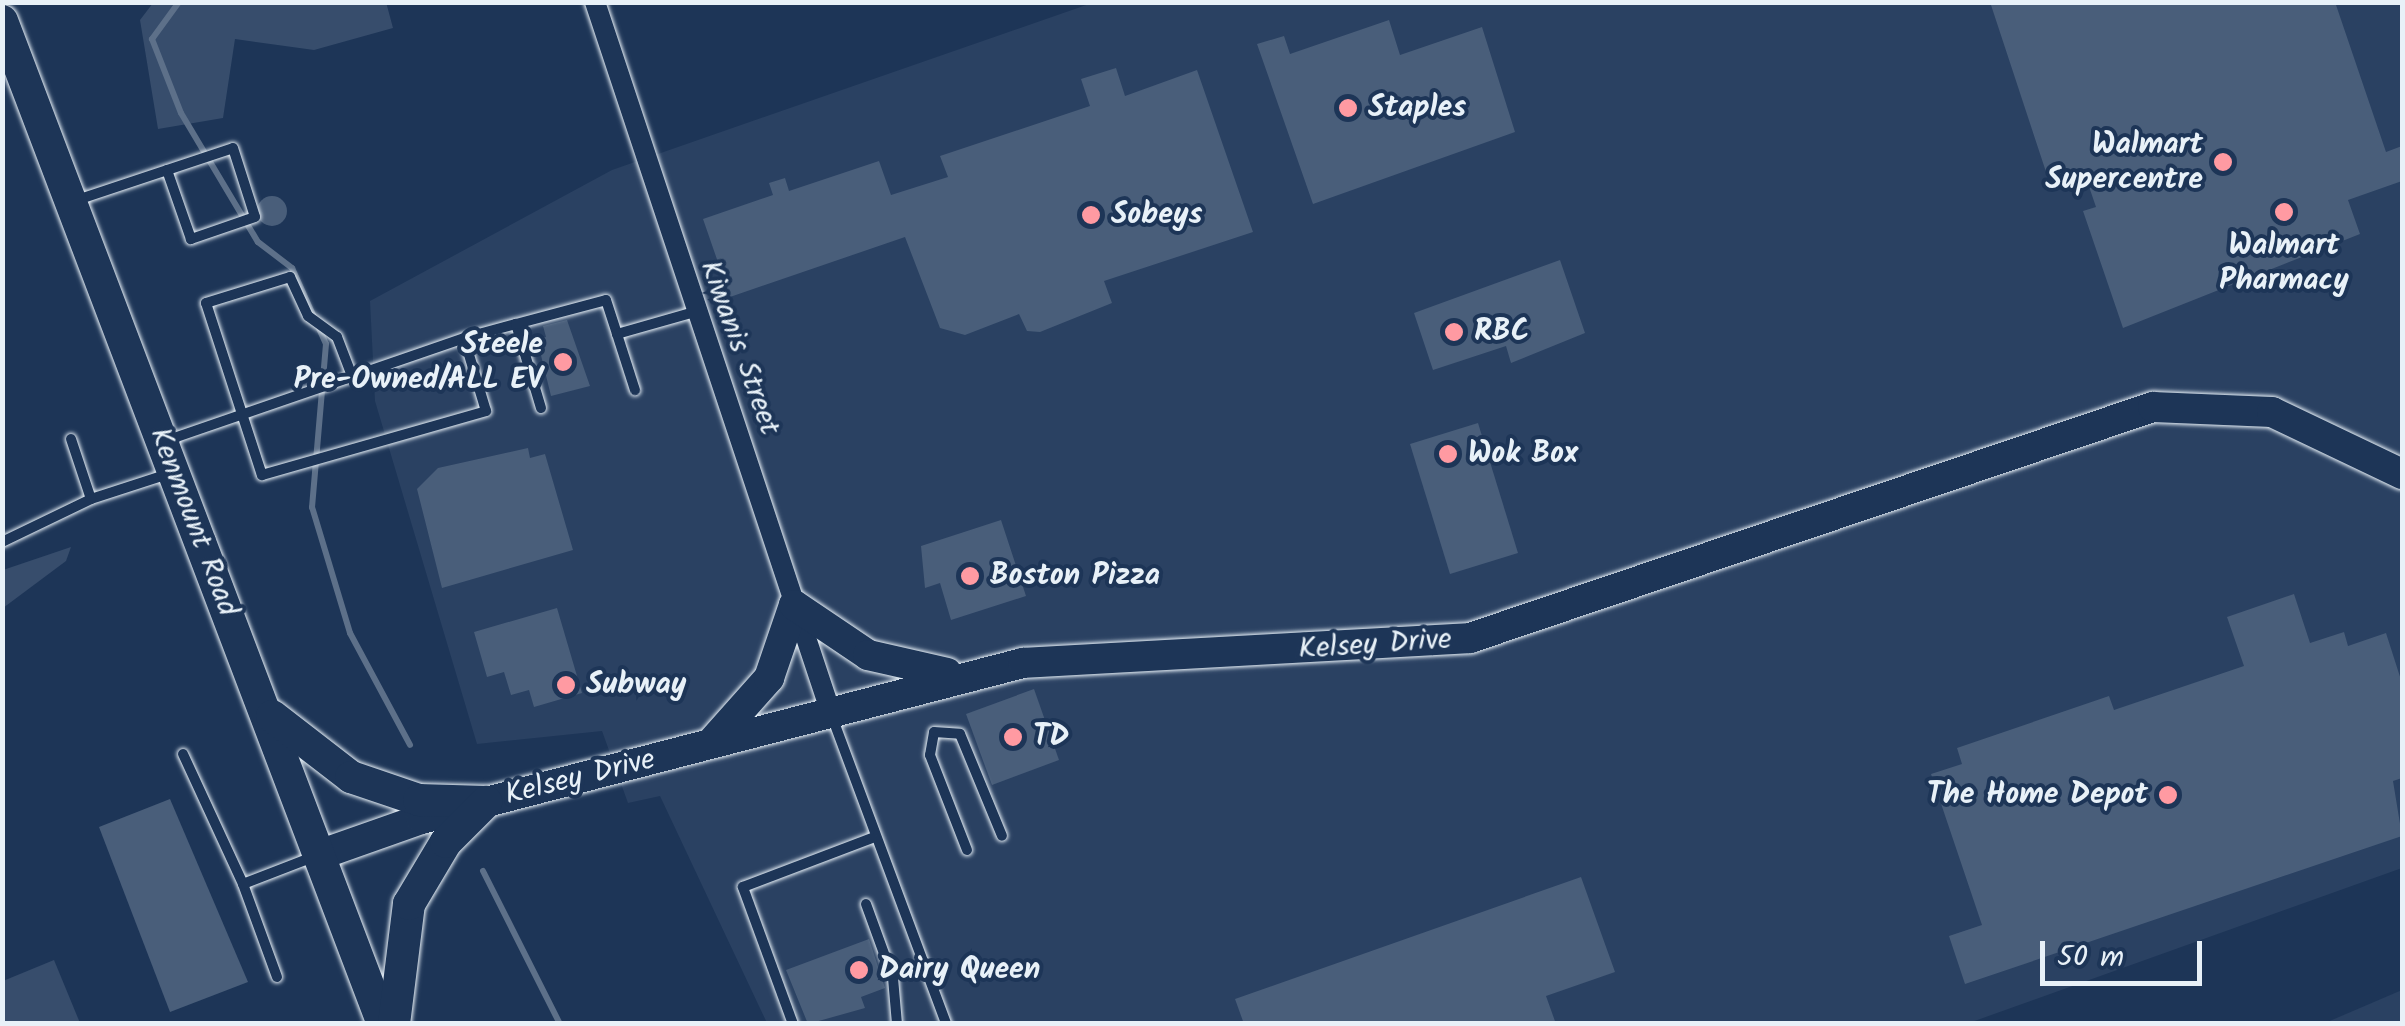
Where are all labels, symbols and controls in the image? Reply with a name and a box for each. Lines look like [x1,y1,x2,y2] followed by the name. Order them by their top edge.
[1368,90,1466,126] place label: Staples
[1337,97,1359,119] marker: Staples
[2045,127,2203,198] place label: Walmart Supercentre
[2212,151,2234,173] marker: Walmart Supercentre
[1111,197,1202,233] place label: Sobeys
[2273,201,2295,223] marker: Walmart Pharmacy
[1080,204,1102,226] marker: Sobeys
[2219,228,2349,298] place label: Walmart Pharmacy
[691,256,787,440] street label: Kiwanis Street
[1474,314,1529,350] place label: RBC
[1443,321,1465,343] marker: RBC
[294,327,543,398] place label: Steele Pre-Owned/ALL EV
[552,351,574,373] marker: Steele Pre-Owned/ALL EV
[141,423,245,621] street label: Kenmount Road
[1468,436,1578,472] place label: Wok Box
[1437,443,1459,465] marker: Wok Box
[990,558,1160,594] place label: Boston Pizza
[959,565,981,587] marker: Boston Pizza
[1297,622,1453,668] street label: Kelsey Drive
[586,667,686,703] place label: Subway
[555,674,577,696] marker: Subway
[1033,719,1069,755] place label: TD
[1002,726,1024,748] marker: TD
[501,742,659,814] street label: Kelsey Drive
[1927,777,2148,813] place label: The Home Depot
[2157,784,2179,806] marker: The Home Depot
[2045,921,2208,983] scale bar
[2057,934,2124,982] text: 50 m
[879,952,1040,988] place label: Dairy Queen
[848,959,870,981] marker: Dairy Queen

